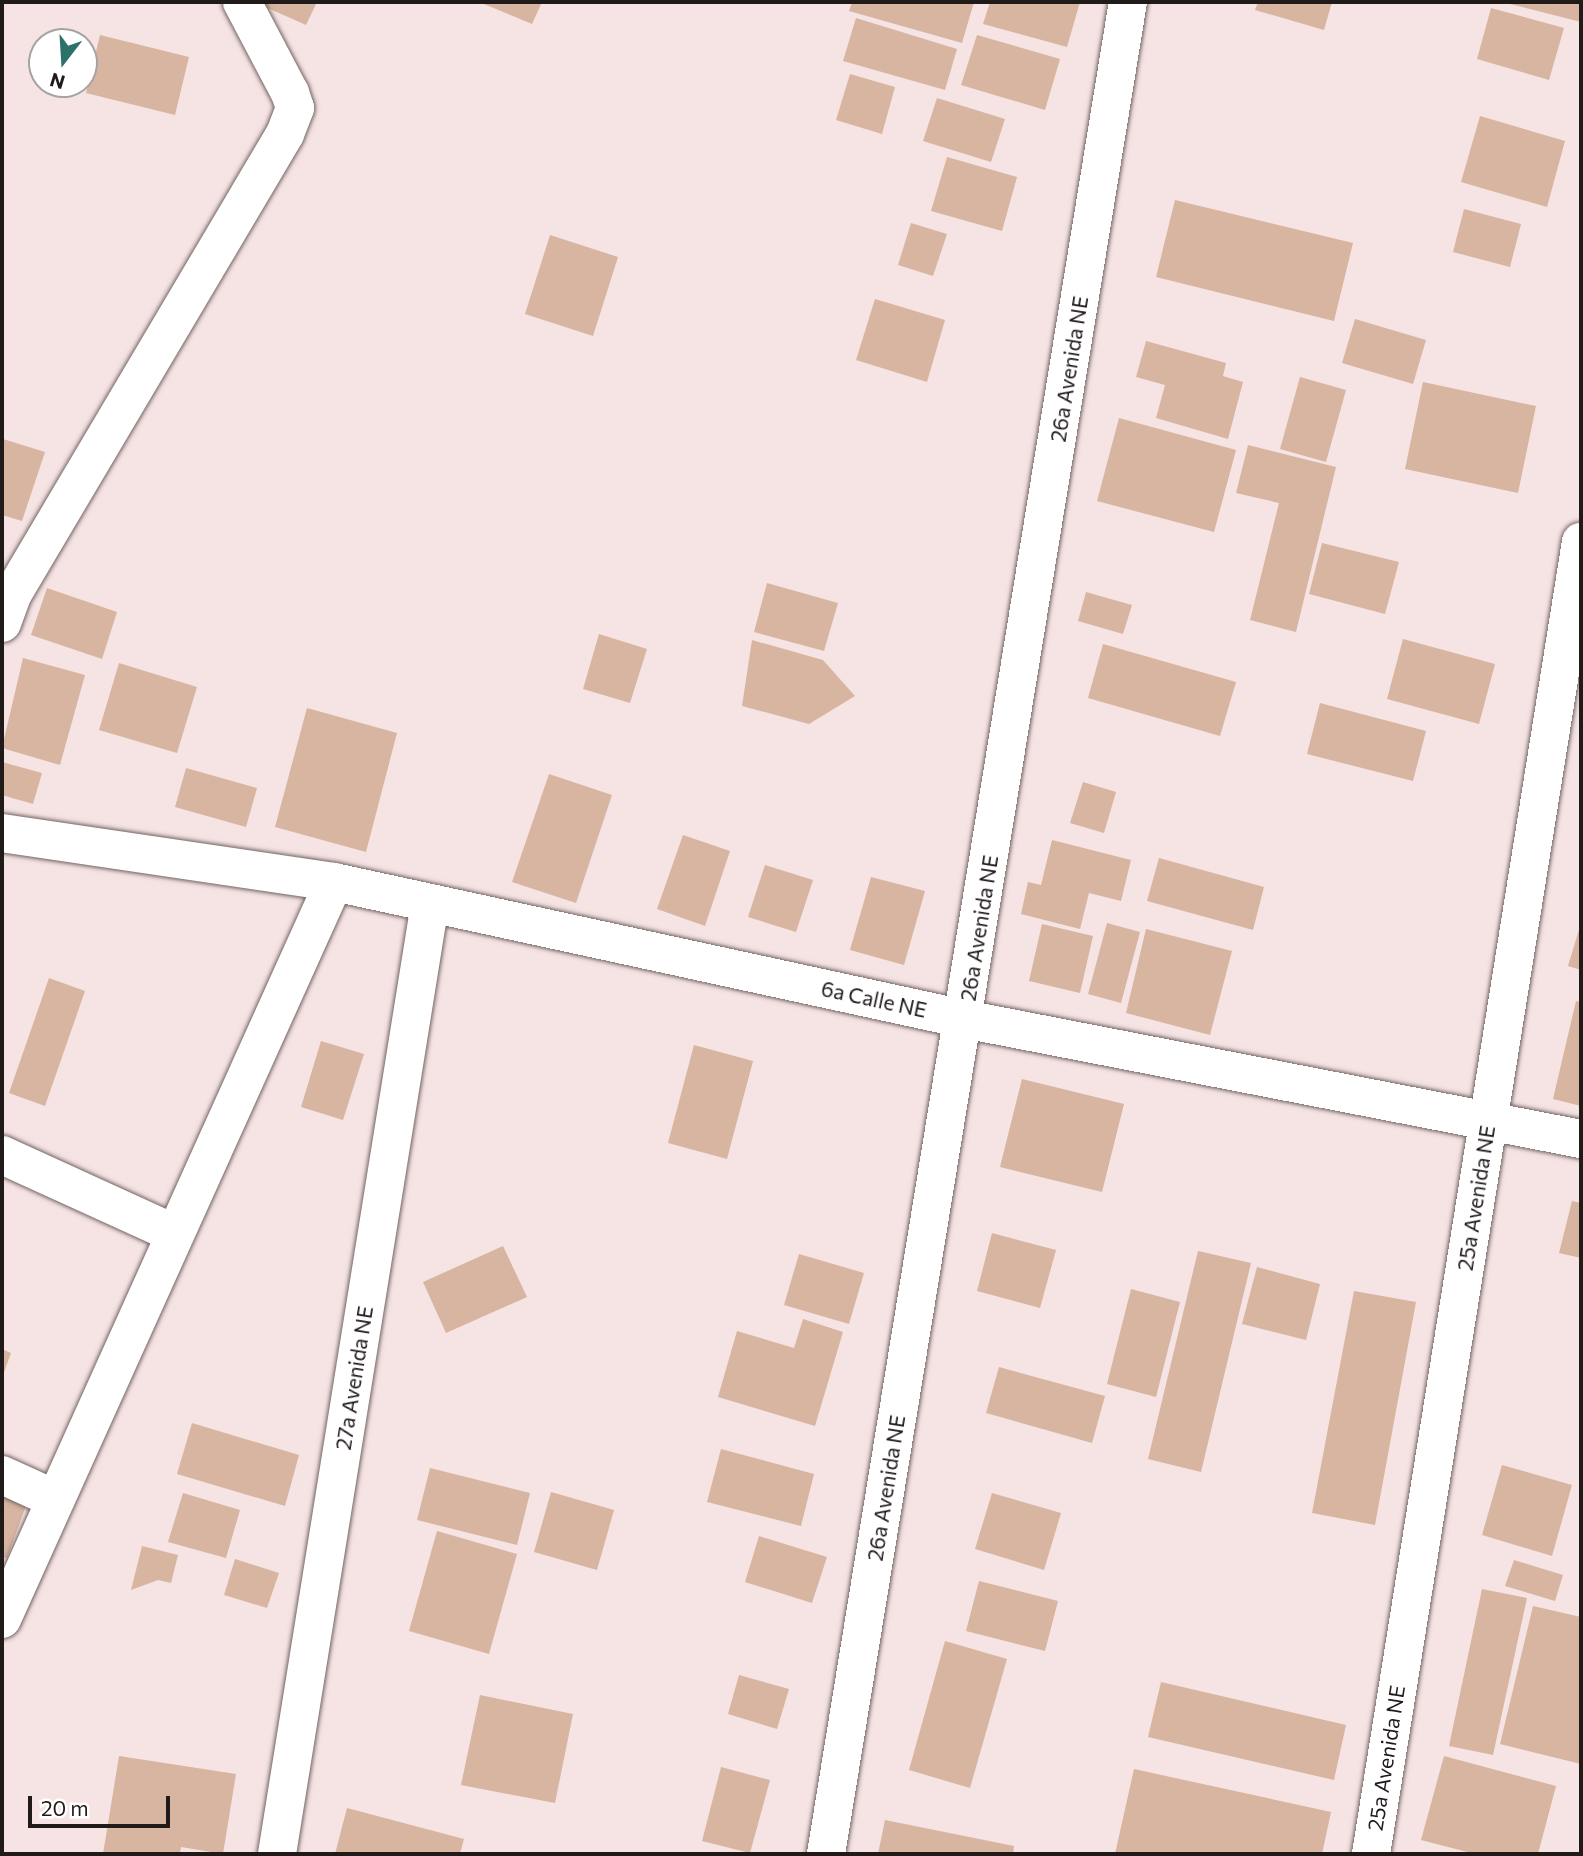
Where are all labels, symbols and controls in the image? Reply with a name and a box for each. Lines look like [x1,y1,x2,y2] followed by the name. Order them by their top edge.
[28,28,98,98] north arrow
[47,69,67,95] text: N
[1045,294,1093,444] street label: 26a Avenida NE
[955,853,1003,1003] street label: 26a Avenida NE
[819,976,929,1022] street label: 6a Calle NE
[1452,1124,1500,1272] street label: 25a Avenida NE
[330,1304,378,1452] street label: 27a Avenida NE
[862,1413,910,1563] street label: 26a Avenida NE
[1362,1684,1410,1832] street label: 25a Avenida NE
[32,1783,173,1827] scale bar
[41,1795,89,1820] text: 20 m

